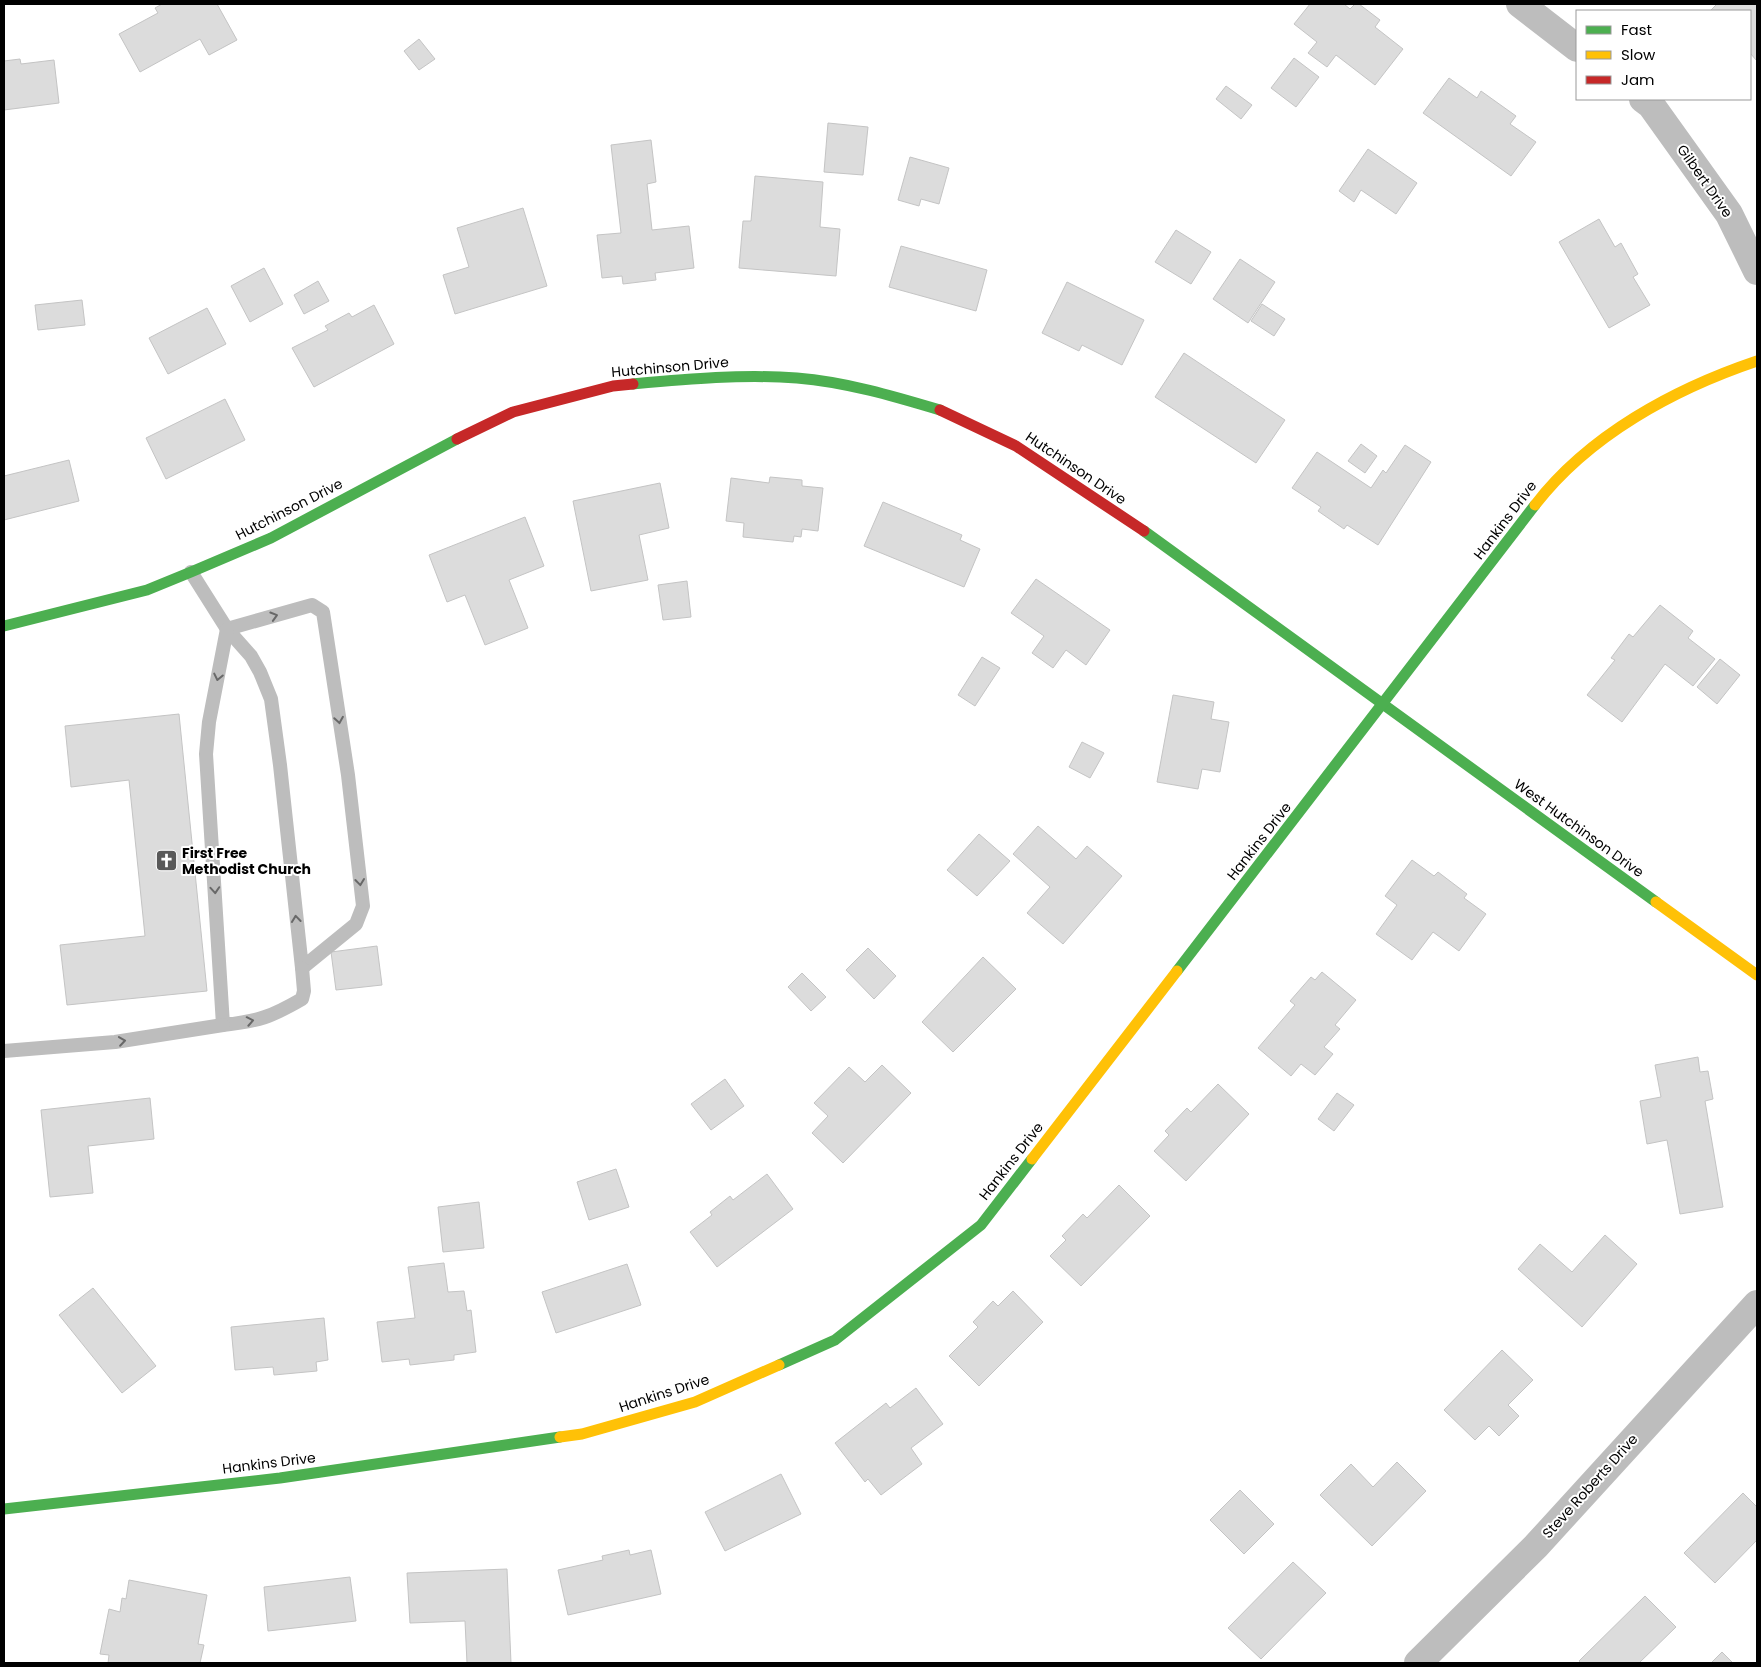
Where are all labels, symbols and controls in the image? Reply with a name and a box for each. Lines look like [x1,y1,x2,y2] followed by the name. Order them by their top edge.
[1576,10,1751,100] legend
[1621,19,1652,40] text: Fast
[1621,44,1656,65] text: Slow
[1621,69,1655,90] text: Jam
[1672,140,1738,222] street label: Gilbert Drive
[611,352,730,382] street label: Hutchinson Drive
[1022,427,1131,509] street label: Hutchinson Drive
[232,473,346,545] street label: Hutchinson Drive
[1469,476,1541,564] street label: Hankins Drive
[270,612,278,622] one-way arrow
[214,672,224,681] one-way arrow
[334,716,344,725] one-way arrow
[1510,774,1648,882] street label: West Hutchinson Drive
[1222,798,1296,884] street label: Hankins Drive
[182,843,311,879] place label: First Free Methodist Church
[154,849,178,873] church icon: First Free Methodist Church
[354,878,365,886] one-way arrow
[209,886,220,894] one-way arrow
[291,915,302,923] one-way arrow
[246,1016,255,1027] one-way arrow
[118,1036,126,1046] one-way arrow
[974,1118,1048,1204] street label: Hankins Drive
[616,1369,712,1417] street label: Hankins Drive
[1538,1429,1643,1543] street label: Steve Roberts Drive
[221,1447,317,1479] street label: Hankins Drive

